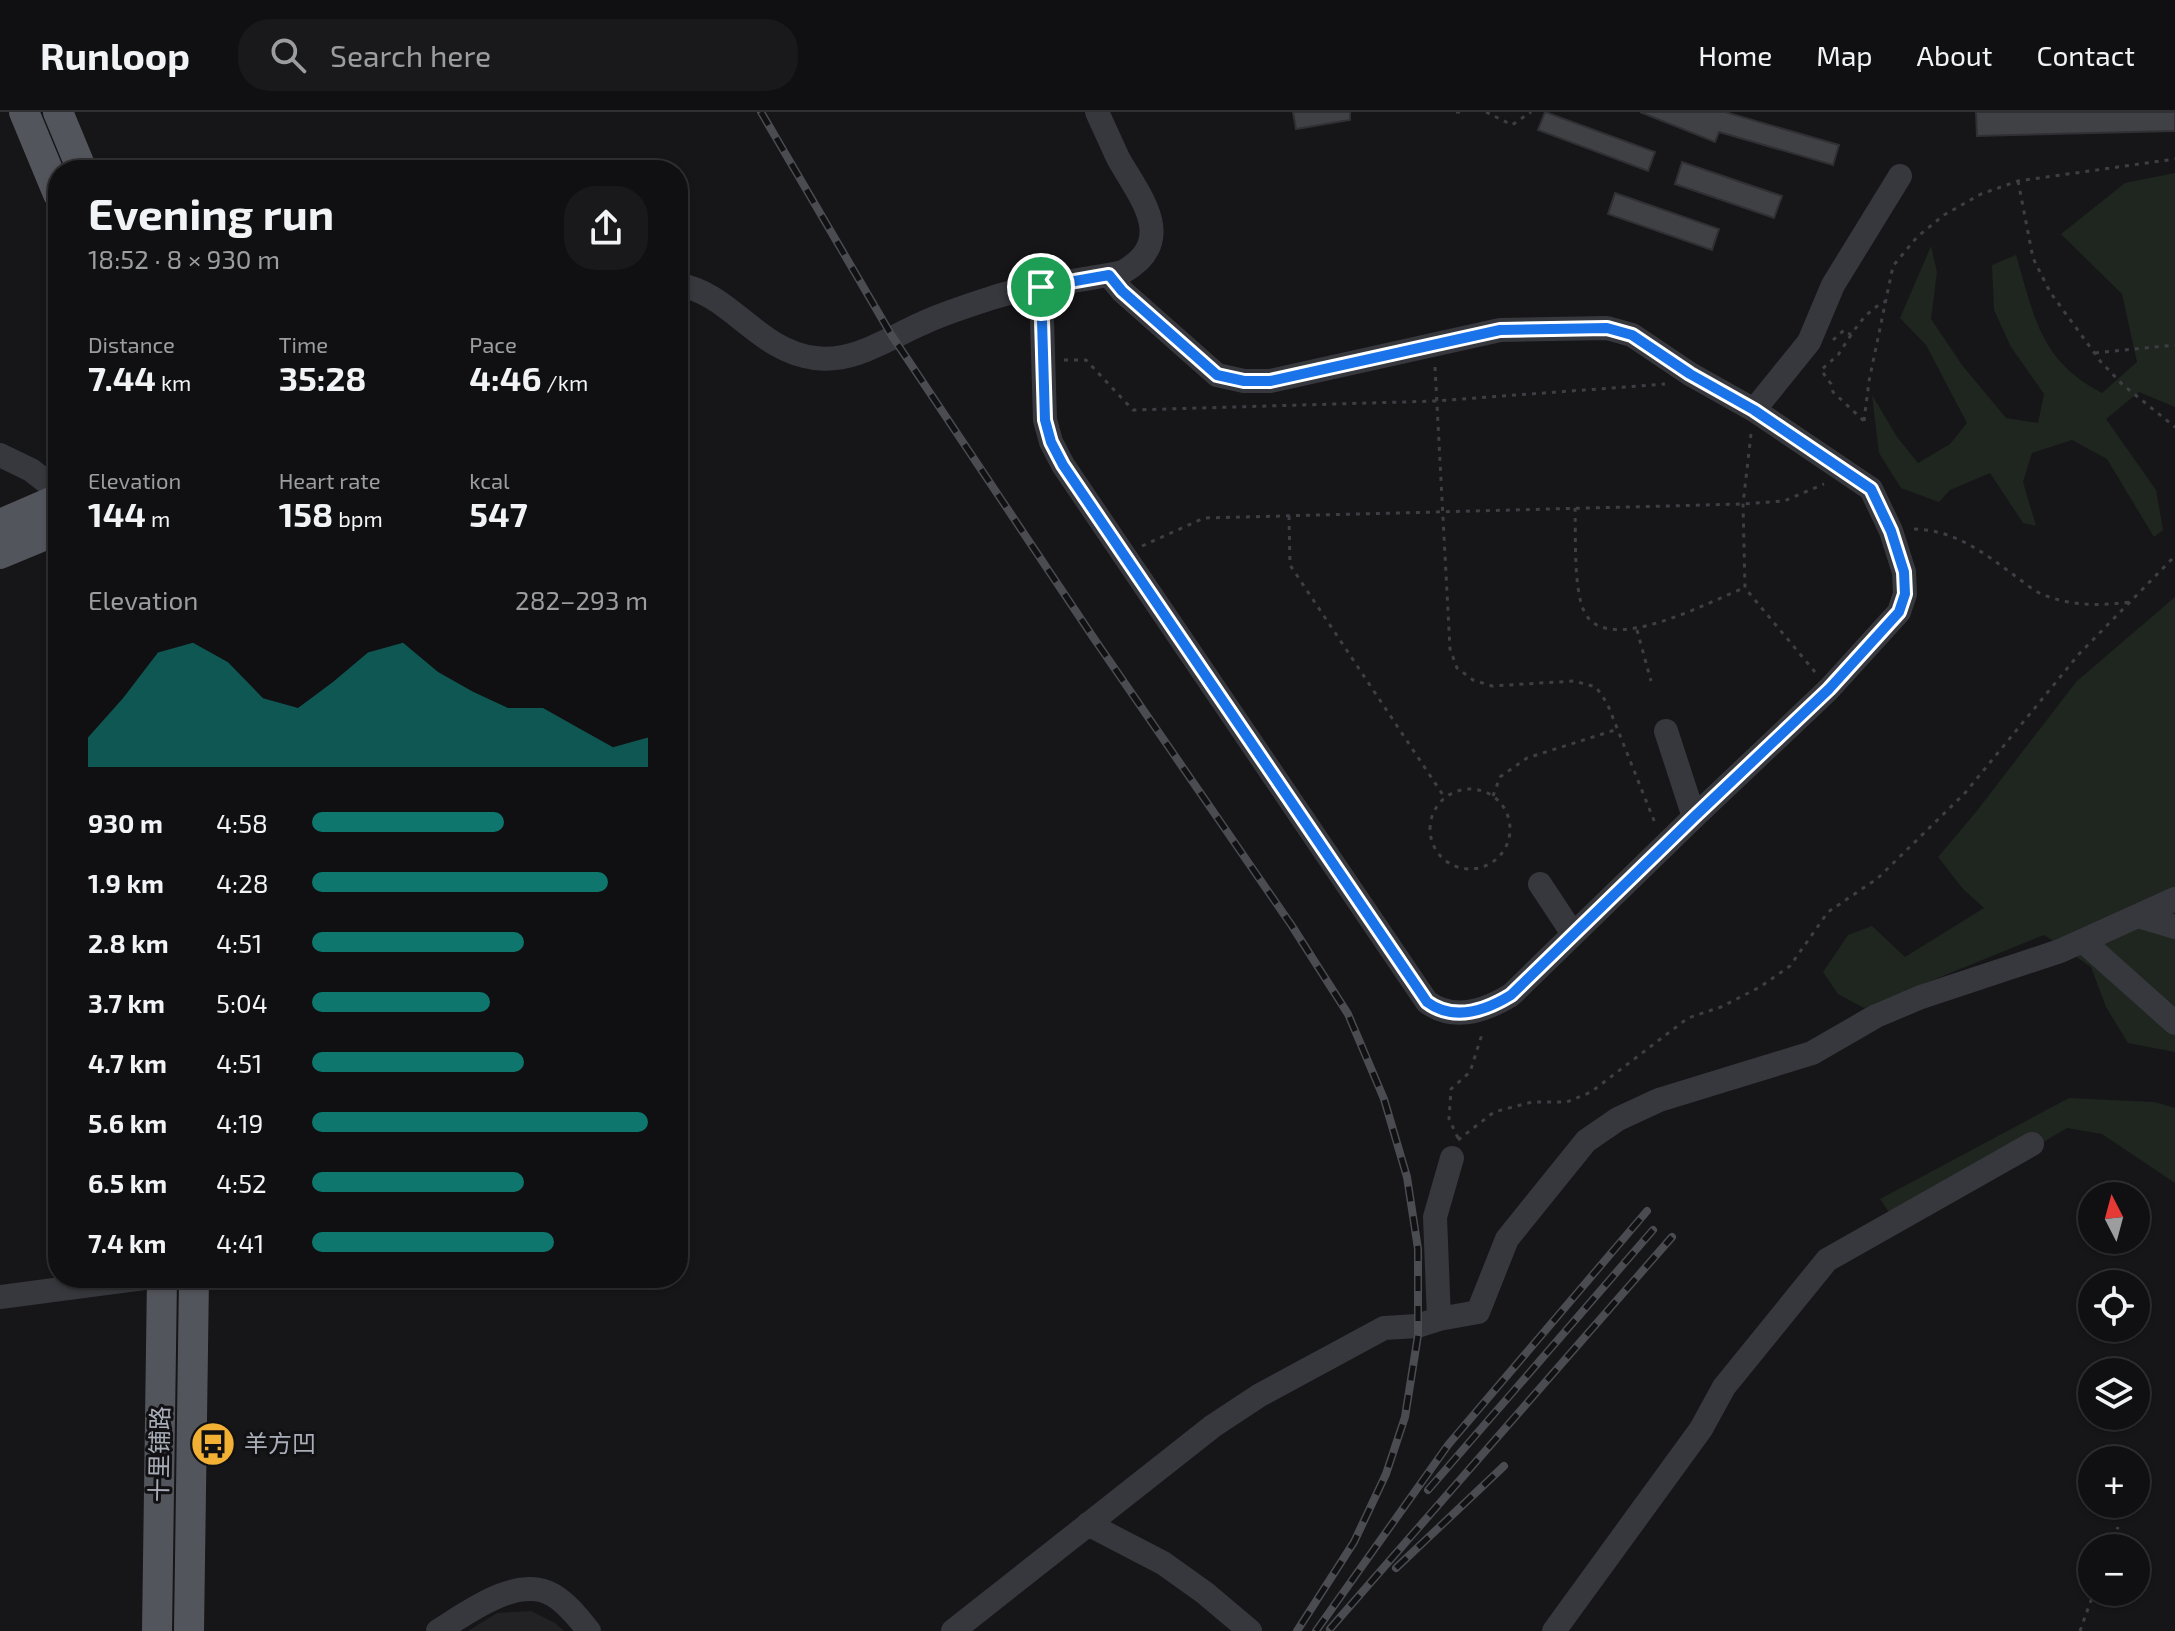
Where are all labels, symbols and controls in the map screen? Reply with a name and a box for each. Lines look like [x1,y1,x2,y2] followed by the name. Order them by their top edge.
[238,19,798,91] search box
[40,32,190,78] text: Runloop
[266,33,310,77] icon: search
[330,37,491,73] text: Search here
[1698,38,1772,72] text: Home
[1816,38,1873,72] text: Map
[1917,38,1992,72] text: About
[2036,38,2135,72] text: Contact
[88,186,334,239] text: Evening run
[564,186,648,270] button: share
[88,243,280,274] text: 18:52 · 8 × 930 m
[1007,253,1075,321] pin
[1019,265,1063,309] icon: arrive
[88,331,175,357] text: Distance
[279,331,328,357] text: Time
[469,331,517,357] text: Pace
[88,357,156,398] text: 7.44
[279,357,366,398] text: 35:28
[469,357,541,398] text: 4:46
[156,369,191,395] text: km
[541,369,588,395] text: /km
[88,467,181,493] text: Elevation
[279,467,380,493] text: Heart rate
[469,467,510,493] text: kcal
[88,493,146,534] text: 144
[279,493,333,534] text: 158
[469,493,528,534] text: 547
[146,505,170,531] text: m
[333,505,383,531] text: bpm
[88,584,198,615] text: Elevation
[515,584,648,615] text: 282–293 m
[88,807,163,838] text: 930 m
[216,807,268,838] text: 4:58
[88,867,164,898] text: 1.9 km
[216,867,269,898] text: 4:28
[88,927,169,958] text: 2.8 km
[216,927,262,958] text: 4:51
[88,987,165,1018] text: 3.7 km
[216,987,268,1018] text: 5:04
[88,1047,167,1078] text: 4.7 km
[216,1047,262,1078] text: 4:51
[88,1107,167,1138] text: 5.6 km
[216,1107,263,1138] text: 4:19
[88,1167,167,1198] text: 6.5 km
[216,1167,267,1198] text: 4:52
[2078,1182,2150,1254] north arrow
[2078,1182,2150,1606] map controls
[88,1227,167,1258] text: 7.4 km
[216,1227,264,1258] text: 4:41
[2078,1270,2150,1342] button: locate
[2078,1358,2150,1430] button: layers
[143,1406,174,1502] street label: 十里铺路
[189,1420,237,1468] bus stop icon: 羊方凹
[244,1428,316,1457] place label: 羊方凹
[2078,1446,2150,1518] button: +
[2078,1534,2150,1606] button: −

